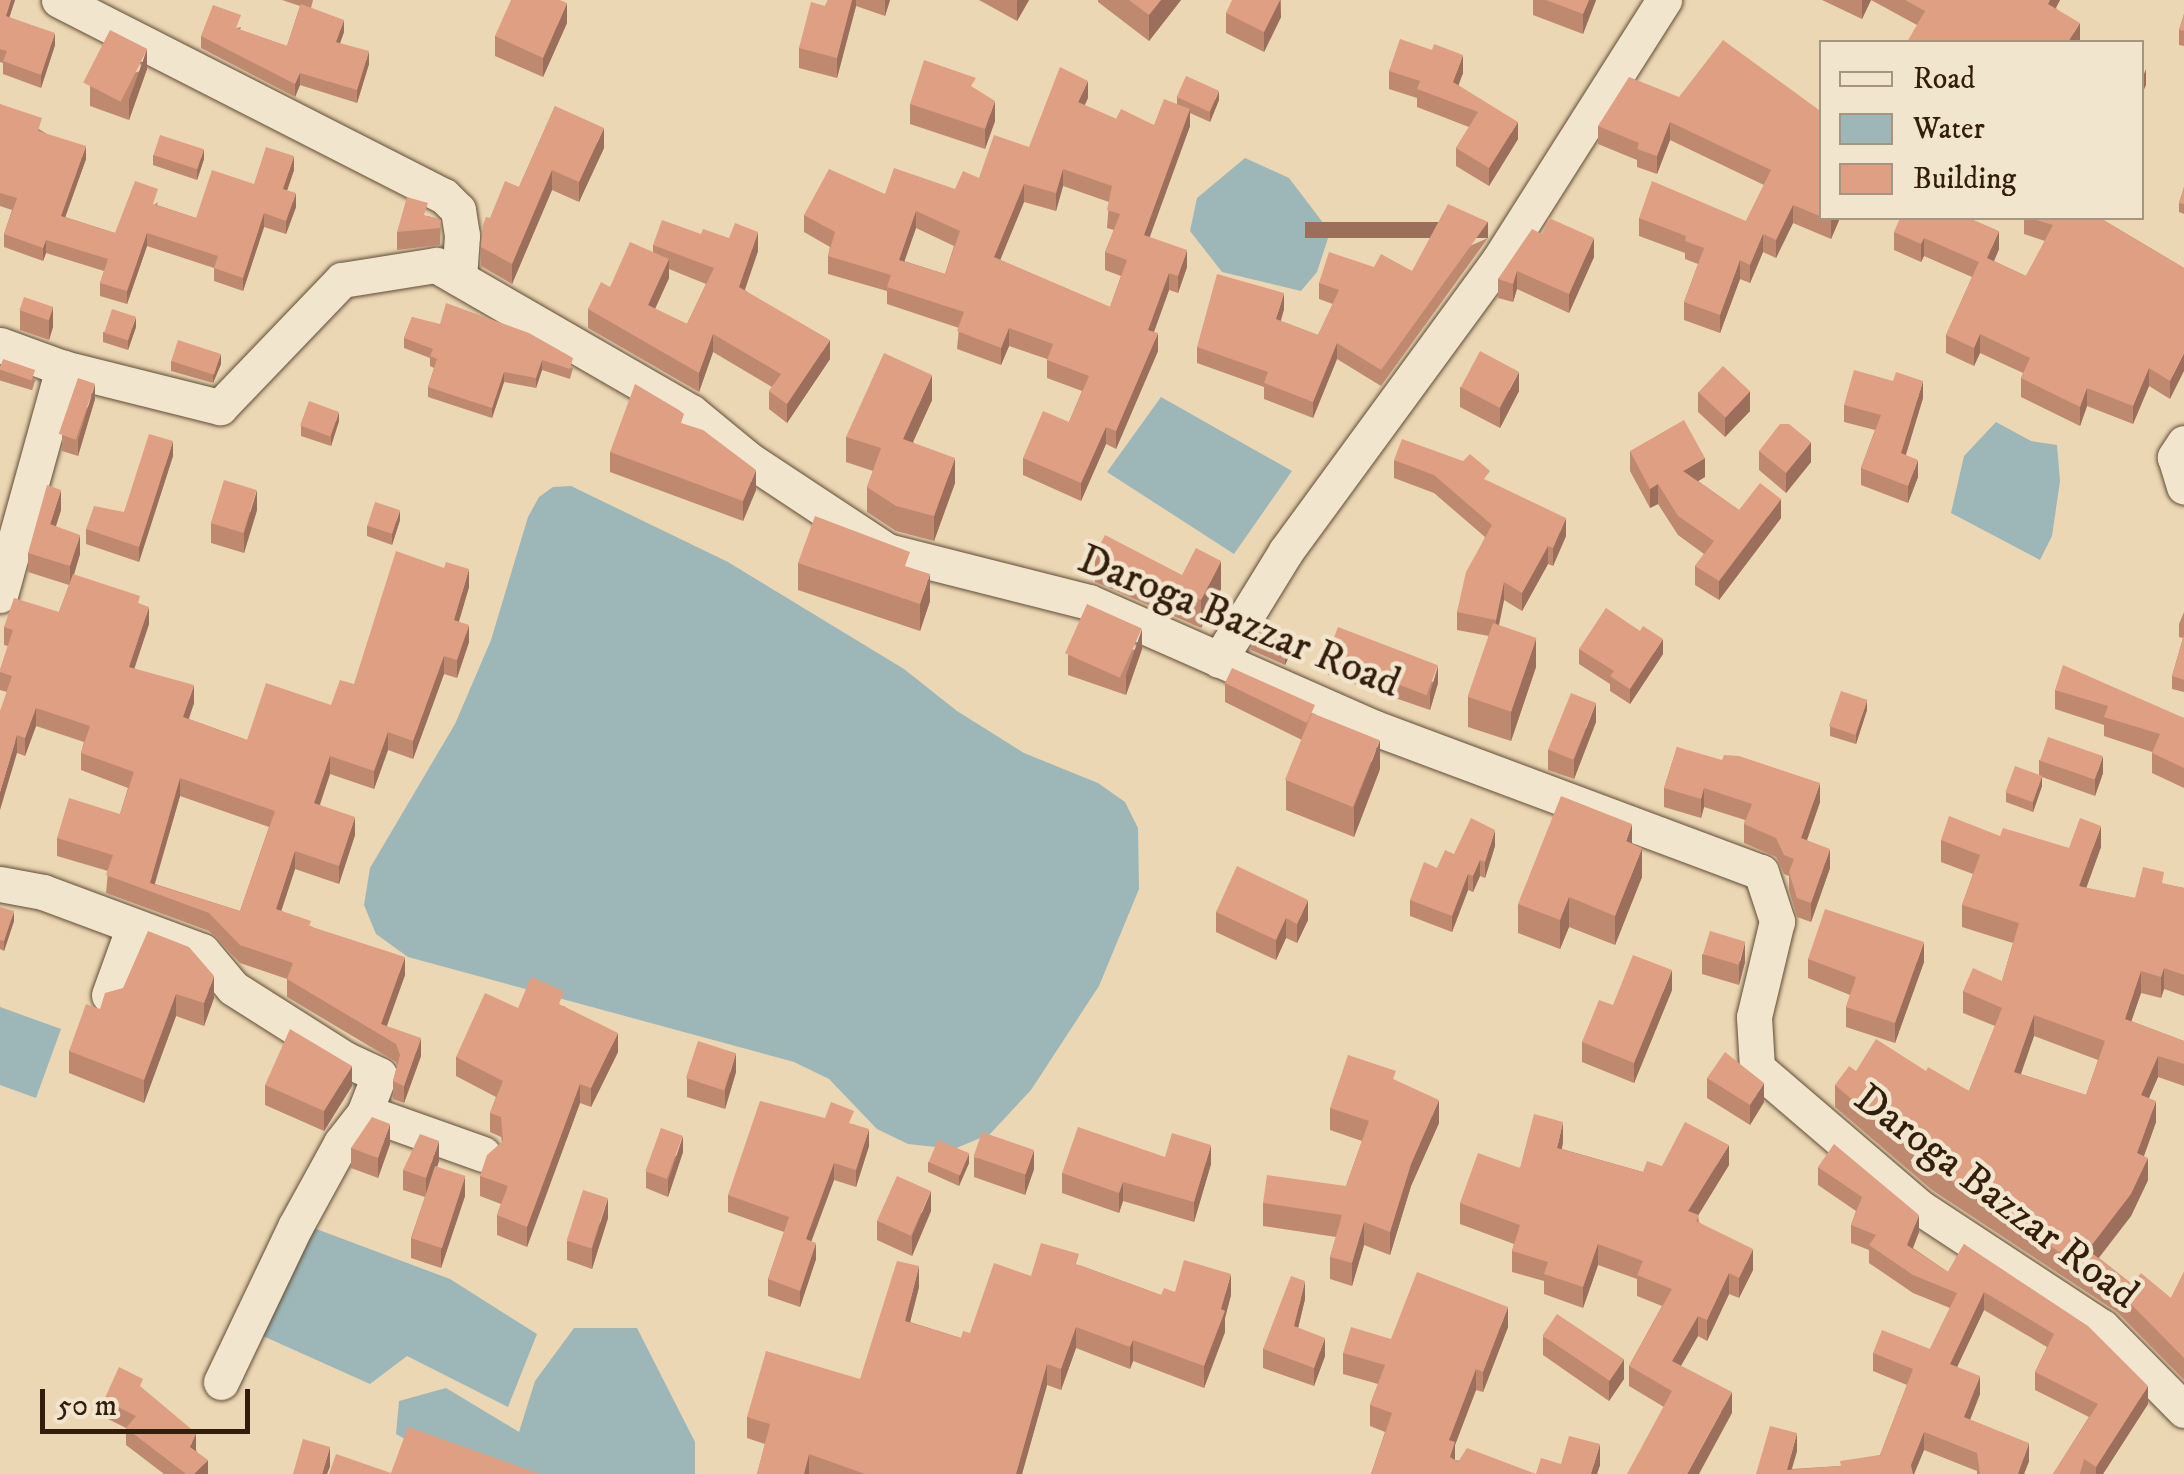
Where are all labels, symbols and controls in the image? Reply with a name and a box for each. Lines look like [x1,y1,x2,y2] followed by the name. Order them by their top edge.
[1819,40,2144,220] legend
[1913,61,1975,98] text: Road
[1913,111,1985,148] text: Water
[1913,161,2016,198] text: Building
[1071,534,1407,710] street label: Daroga Bazzar Road
[1844,1074,2148,1320] street label: Daroga Bazzar Road
[45,1369,255,1431] scale bar
[57,1388,117,1425] text: 50 m

